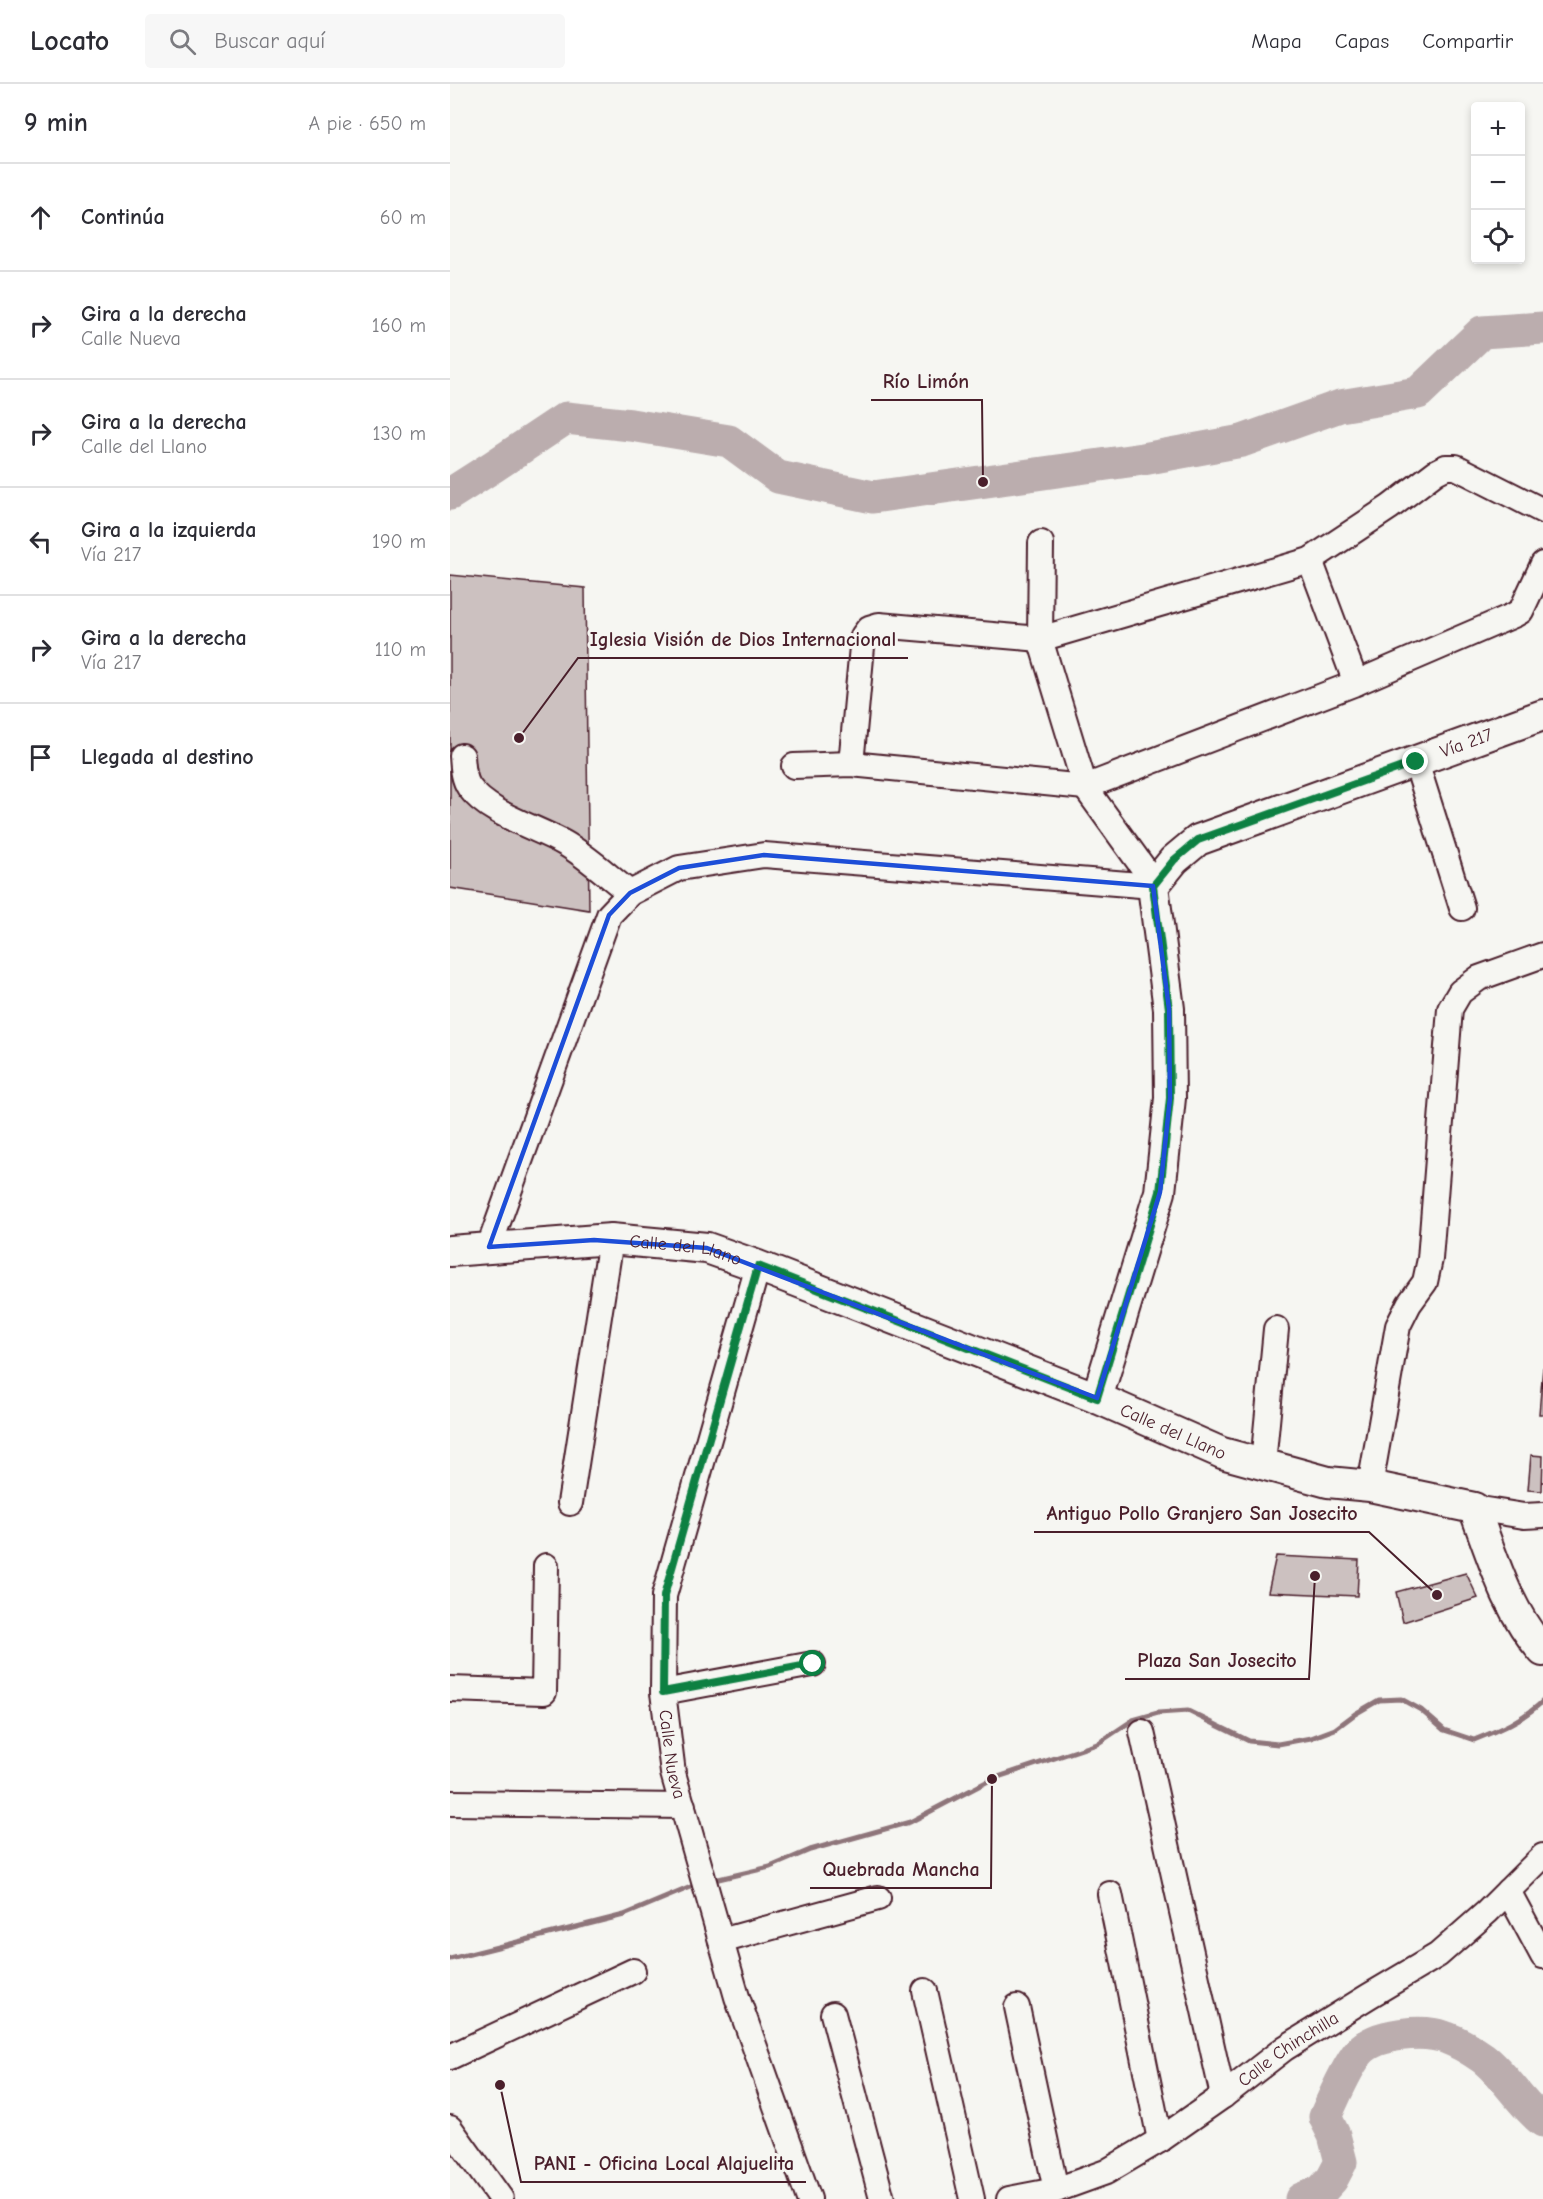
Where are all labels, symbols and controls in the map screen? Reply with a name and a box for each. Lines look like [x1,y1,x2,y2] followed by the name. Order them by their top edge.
[145,14,565,68] search box
[30,25,109,57] text: Locato
[166,25,199,58] icon: search
[214,28,325,54] text: Buscar aquí
[1251,29,1302,53] text: Mapa
[1335,29,1389,53] text: Capas
[1422,29,1513,53] text: Compartir
[1471,102,1525,264] map controls
[1471,102,1525,156] button: +
[24,108,88,138] text: 9 min
[309,112,426,135] text: A pie · 650 m
[1471,156,1525,210] button: −
[24,201,57,234] icon: ahead
[81,204,165,230] text: Continúa
[380,206,426,229] text: 60 m
[1471,210,1525,264] button: locate
[81,301,247,327] text: Gira a la derecha
[24,309,57,342] icon: right
[372,314,426,337] text: 160 m
[81,327,181,350] text: Calle Nueva
[871,362,982,400] callout: Río Limón
[883,370,969,393] text: Río Limón
[81,409,247,435] text: Gira a la derecha
[24,417,57,450] icon: right
[373,422,426,445] text: 130 m
[81,435,207,458] text: Calle del Llano
[81,517,256,543] text: Gira a la izquierda
[24,525,57,558] icon: left
[372,530,426,553] text: 190 m
[81,543,141,566] text: Vía 217
[578,620,908,658] callout: Iglesia Visión de Dios Internacional
[81,625,247,651] text: Gira a la derecha
[590,628,896,651] text: Iglesia Visión de Dios Internacional
[24,633,57,666] icon: right
[375,638,426,661] text: 110 m
[81,651,141,674] text: Vía 217
[1437,724,1496,762] street label: Vía 217
[24,741,57,774] icon: arrive
[81,744,254,770] text: Llegada al destino
[1402,748,1428,774] route end
[629,1230,744,1270] street label: Calle del Llano
[1117,1399,1229,1464] street label: Calle del Llano
[1034,1494,1369,1532] callout: Antiguo Pollo Granjero San Josecito
[1046,1502,1358,1525] text: Antiguo Pollo Granjero San Josecito
[1125,1641,1309,1679] callout: Plaza San Josecito
[1137,1649,1297,1672] text: Plaza San Josecito
[799,1650,825,1676] route start
[655,1709,690,1801] street label: Calle Nueva
[810,1850,991,1888] callout: Quebrada Mancha
[822,1858,980,1881] text: Quebrada Mancha
[1234,2007,1342,2091] street label: Calle Chinchilla
[521,2144,806,2182] callout: PANI - Oficina Local Alajuelita
[534,2152,794,2175] text: PANI - Oficina Local Alajuelita

